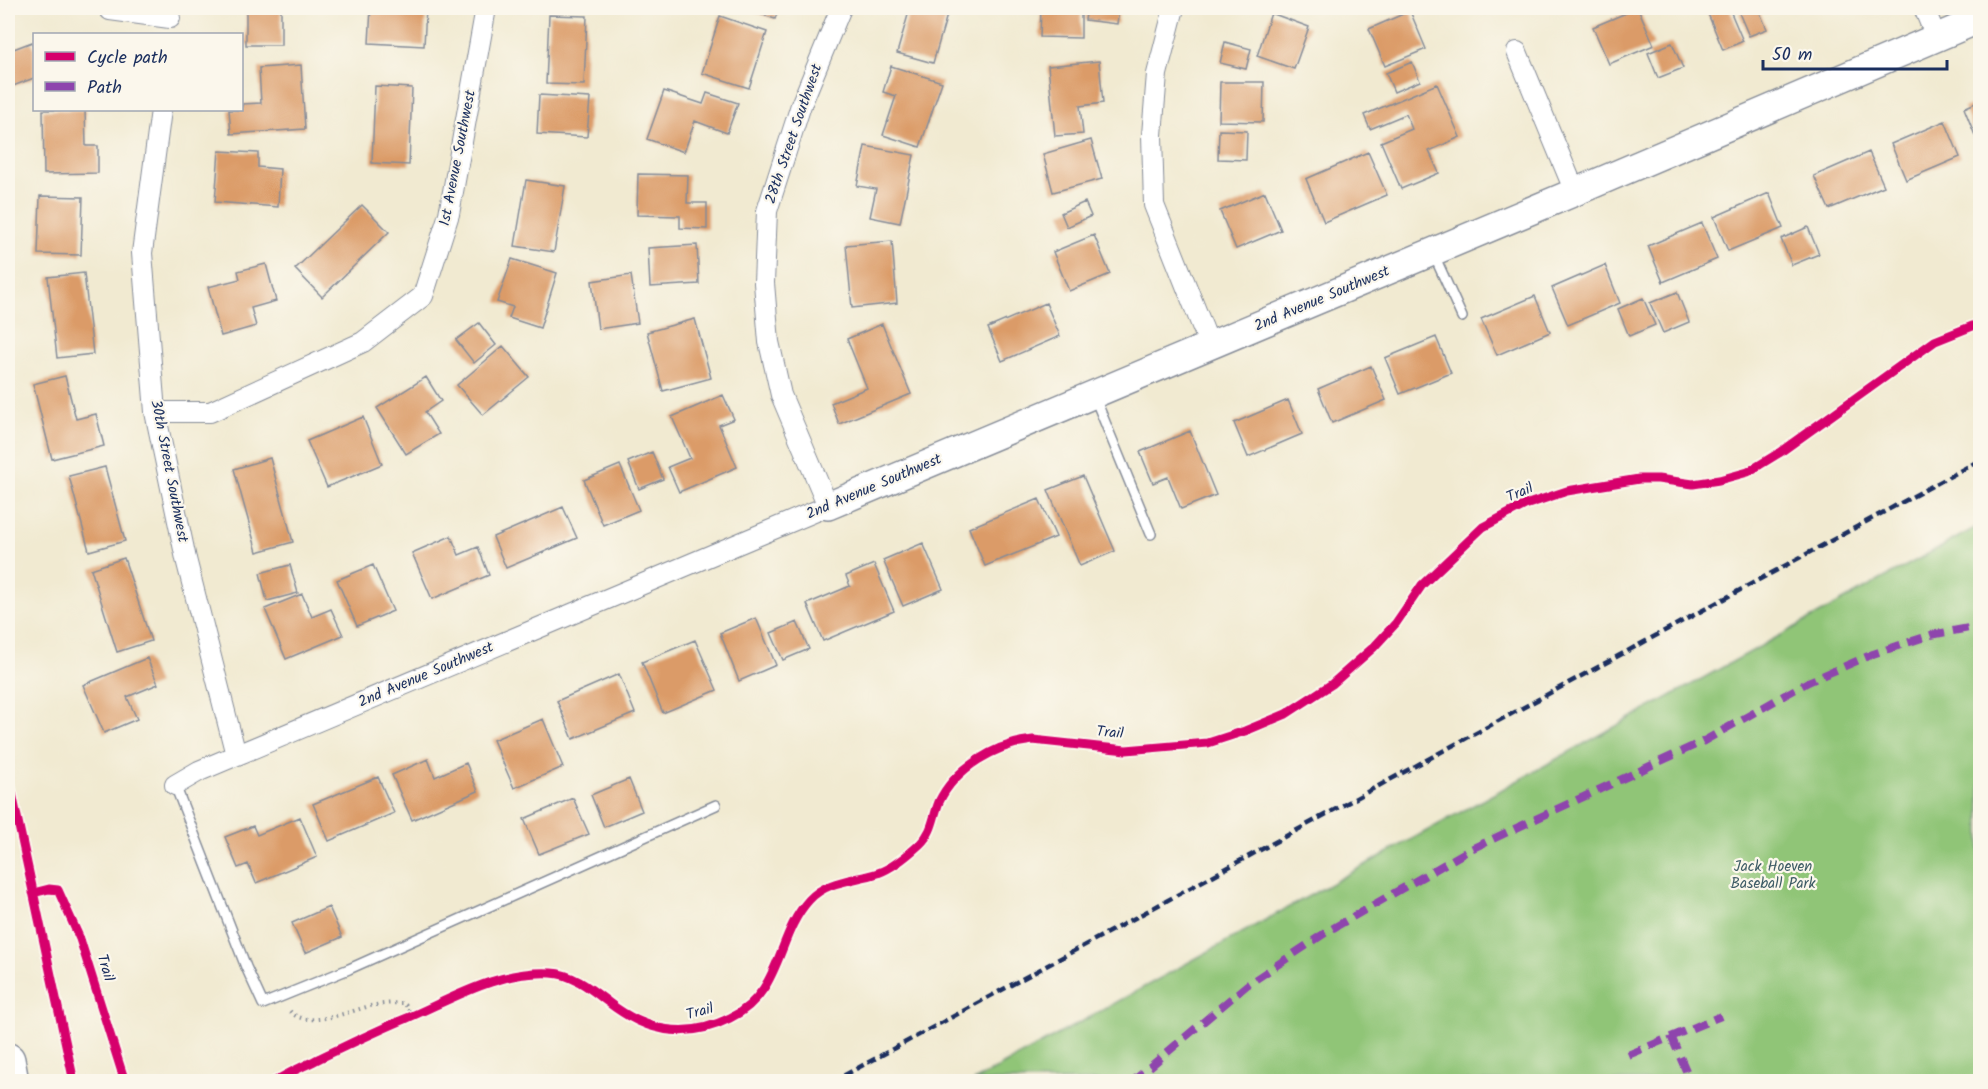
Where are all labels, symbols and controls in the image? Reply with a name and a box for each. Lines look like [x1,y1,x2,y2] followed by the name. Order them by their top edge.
[33,33,243,111] legend
[1763,33,1948,71] scale bar
[1772,41,1812,70] text: 50 m
[87,44,168,73] text: Cycle path
[759,61,829,207] street label: 28th Street Southwest
[87,74,122,103] text: Path
[433,88,483,228] street label: 1st Avenue Southwest
[1250,260,1394,338] street label: 2nd Avenue Southwest
[143,398,195,545] street label: 30th Street Southwest
[802,448,946,526] street label: 2nd Avenue Southwest
[1503,477,1538,509] street label: Trail
[354,636,498,714] street label: 2nd Avenue Southwest
[1095,720,1125,746] street label: Trail
[1730,855,1817,896] park label: Jack Hoeven Baseball Park
[90,951,121,985] street label: Trail
[684,997,717,1027] street label: Trail

